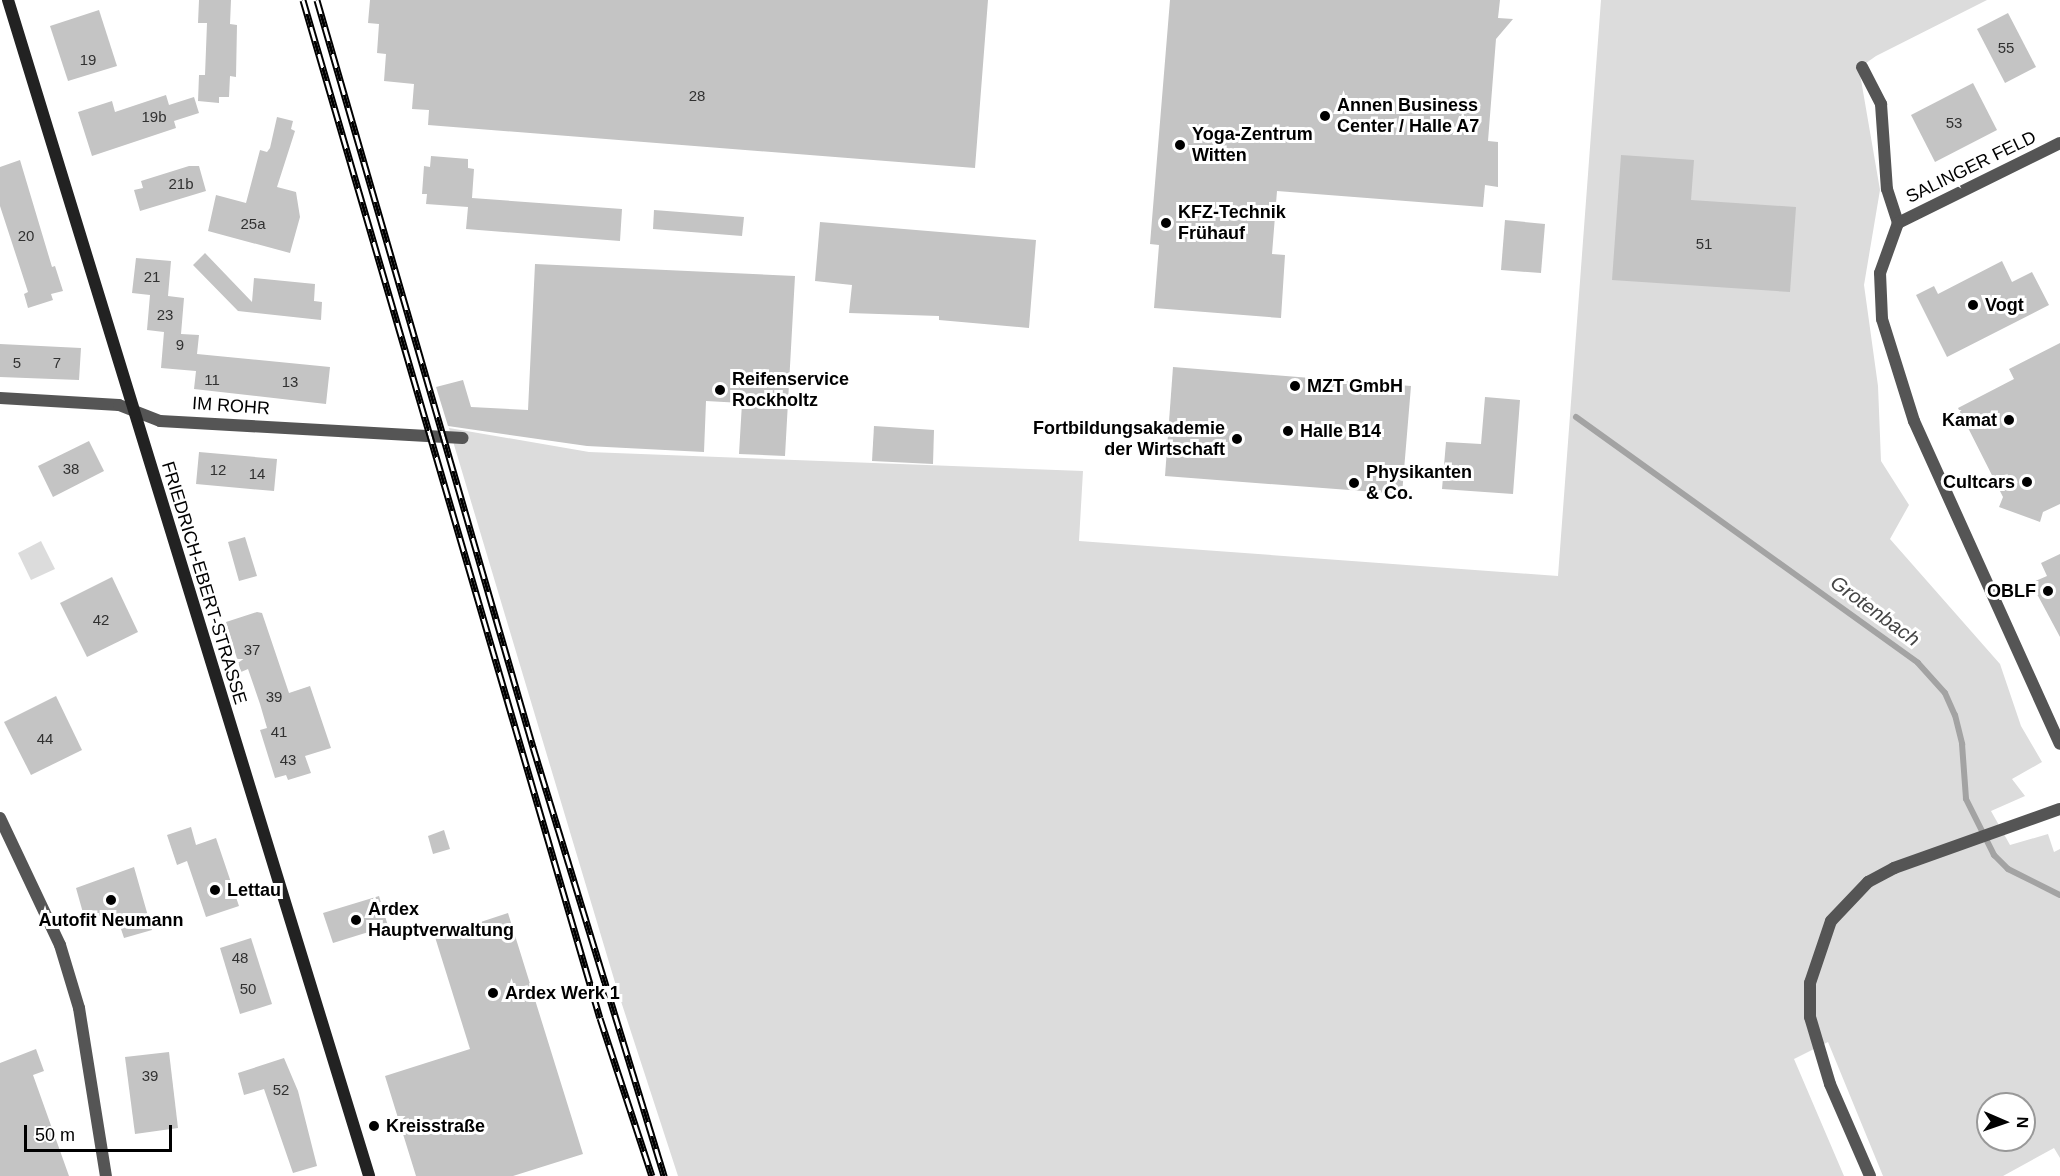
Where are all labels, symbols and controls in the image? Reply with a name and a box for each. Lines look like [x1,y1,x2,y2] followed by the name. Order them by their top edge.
[1998,39,2014,57] house number: 55
[80,51,96,69] house number: 19
[689,87,705,105] house number: 28
[1337,95,1480,138] place label: Annen Business Center / Halle A7
[141,108,167,126] house number: 19b
[1318,109,1332,123] marker: Annen Business Center / Halle A7
[1946,114,1962,132] house number: 53
[1192,124,1313,166] place label: Yoga-Zentrum Witten
[1902,126,2040,208] street label: SALINGER FELD
[1173,138,1187,152] marker: Yoga-Zentrum Witten
[168,175,194,193] house number: 21b
[1178,202,1286,244] place label: KFZ-Technik Frühauf
[240,215,266,233] house number: 25a
[1159,216,1173,230] marker: KFZ-Technik Frühauf
[18,227,34,245] house number: 20
[1696,235,1712,253] house number: 51
[144,268,160,286] house number: 21
[1985,294,2024,316] place label: Vogt
[1966,298,1980,312] marker: Vogt
[157,306,173,324] house number: 23
[176,336,184,354] house number: 9
[13,354,21,372] house number: 5
[53,354,61,372] house number: 7
[732,369,849,412] place label: Reifenservice Rockholtz
[204,371,220,389] house number: 11
[282,373,298,391] house number: 13
[1307,375,1403,397] place label: MZT GmbH
[1288,379,1302,393] marker: MZT GmbH
[713,383,727,397] marker: Reifenservice Rockholtz
[191,393,271,419] street label: IM ROHR
[1942,409,1997,431] place label: Kamat
[2002,413,2016,427] marker: Kamat
[1033,418,1225,460] place label: Fortbildungsakademie der Wirtschaft
[1300,420,1381,442] place label: Halle B14
[1281,424,1295,438] marker: Halle B14
[1230,432,1244,446] marker: Fortbildungsakademie der Wirtschaft
[157,459,251,707] street label: FRIEDRICH-EBERT-STRASSE
[63,460,79,478] house number: 38
[210,461,226,479] house number: 12
[1366,462,1472,504] place label: Physikanten & Co.
[249,465,265,483] house number: 14
[1943,471,2015,493] place label: Cultcars
[2020,475,2034,489] marker: Cultcars
[1347,476,1361,490] marker: Physikanten & Co.
[1826,571,1924,651] water label: Grotenbach
[1987,580,2036,602] place label: OBLF
[2041,584,2055,598] marker: OBLF
[93,611,109,629] house number: 42
[244,641,260,659] house number: 37
[266,688,282,706] house number: 39
[271,723,287,741] house number: 41
[37,730,53,748] house number: 44
[280,751,296,769] house number: 43
[227,879,281,901] place label: Lettau
[208,883,222,897] marker: Lettau
[104,893,118,907] marker: Autofit Neumann
[368,899,514,942] place label: Ardex Hauptverwaltung
[39,909,183,931] place label: Autofit Neumann
[349,913,363,927] marker: Ardex Hauptverwaltung
[232,949,248,967] house number: 48
[240,980,256,998] house number: 50
[505,982,620,1004] place label: Ardex Werk 1
[486,986,500,1000] marker: Ardex Werk 1
[142,1067,158,1085] house number: 39
[273,1081,289,1099] house number: 52
[1976,1092,2036,1152] north arrow
[27,1113,176,1151] scale bar
[386,1115,485,1137] place label: Kreisstraße
[2014,1117,2031,1129] text: N
[367,1119,381,1133] marker: Kreisstraße
[35,1125,75,1145] text: 50 m

